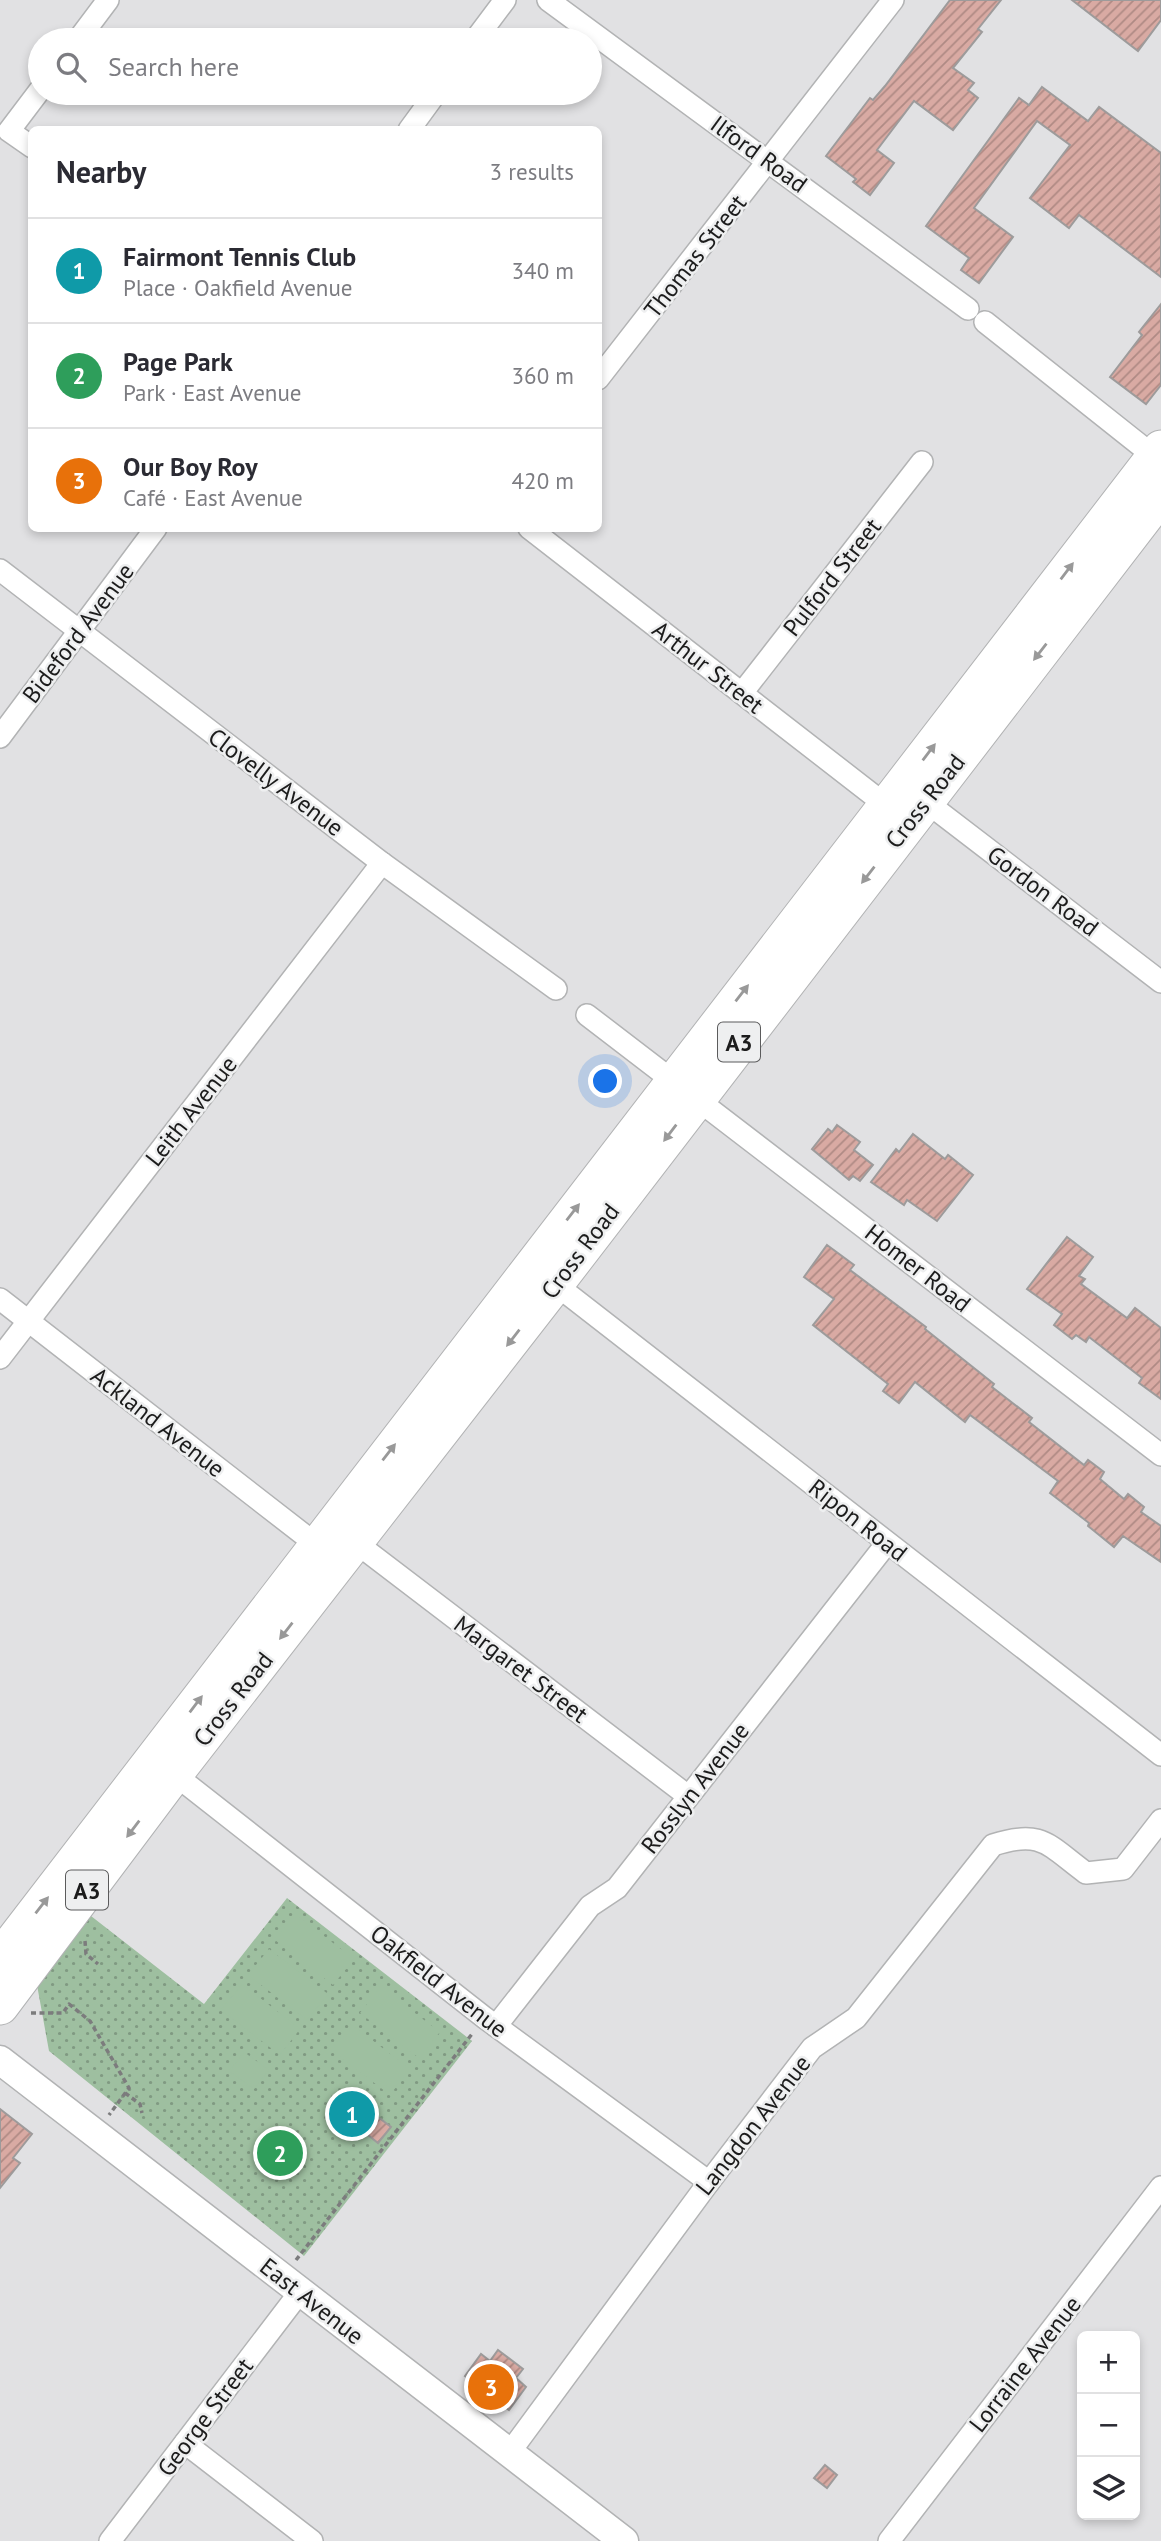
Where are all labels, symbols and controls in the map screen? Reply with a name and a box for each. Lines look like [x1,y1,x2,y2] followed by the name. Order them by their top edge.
[28,28,602,105] search box
[52,48,90,86] icon: search
[108,50,239,83] text: Search here
[704,108,814,200] street label: Ilford Road
[56,152,146,191] text: Nearby
[490,157,574,186] text: 3 results
[637,188,753,324] street label: Thomas Street
[123,240,356,273] text: Fairmont Tennis Club
[72,256,86,285] text: 1
[512,256,574,285] text: 340 m
[123,273,353,302] text: Place · Oakfield Avenue
[123,345,233,378] text: Page Park
[72,361,86,390] text: 2
[512,361,574,390] text: 360 m
[123,378,301,407] text: Park · East Avenue
[123,450,258,483] text: Our Boy Roy
[72,466,86,495] text: 3
[512,466,574,495] text: 420 m
[123,483,303,512] text: Café · East Avenue
[776,512,888,642] street label: Pulford Street
[15,557,141,709] street label: Bideford Avenue
[1060,563,1075,581] one-way arrow
[646,614,770,720] street label: Arthur Street
[1034,643,1048,661] one-way arrow
[202,721,350,843] street label: Clovelly Avenue
[921,743,935,761] one-way arrow
[878,747,972,855] street label: Cross Road
[981,839,1105,943] street label: Gordon Road
[861,865,876,883] one-way arrow
[735,985,750,1003] one-way arrow
[718,1023,760,1062] road number: A3
[138,1050,244,1172] street label: Leith Avenue
[588,1064,622,1098] your location
[663,1123,678,1141] one-way arrow
[534,1197,626,1305] street label: Cross Road
[566,1203,580,1221] one-way arrow
[859,1217,977,1319] street label: Homer Road
[507,1329,521,1347] one-way arrow
[85,1360,231,1484] street label: Ackland Avenue
[382,1443,396,1461] one-way arrow
[802,1472,914,1568] street label: Ripon Road
[448,1608,594,1730] street label: Margaret Street
[279,1622,293,1640] one-way arrow
[186,1645,280,1753] street label: Cross Road
[188,1696,203,1714] one-way arrow
[634,1716,756,1860] street label: Rosslyn Avenue
[126,1820,140,1838] one-way arrow
[66,1870,108,1910] road number: A3
[34,1896,48,1914] one-way arrow
[364,1918,514,2044] street label: Oakfield Avenue
[689,2049,817,2201] street label: Langdon Avenue
[329,2088,375,2140] pin: 1
[257,2127,303,2179] pin: 2
[254,2251,370,2351] street label: East Avenue
[962,2290,1088,2438] street label: Lorraine Avenue
[1077,2331,1140,2520] map controls
[1077,2331,1140,2394] button: +
[150,2352,260,2482] street label: George Street
[468,2361,514,2413] pin: 3
[1077,2394,1140,2457] button: −
[1077,2457,1140,2520] button: layers

